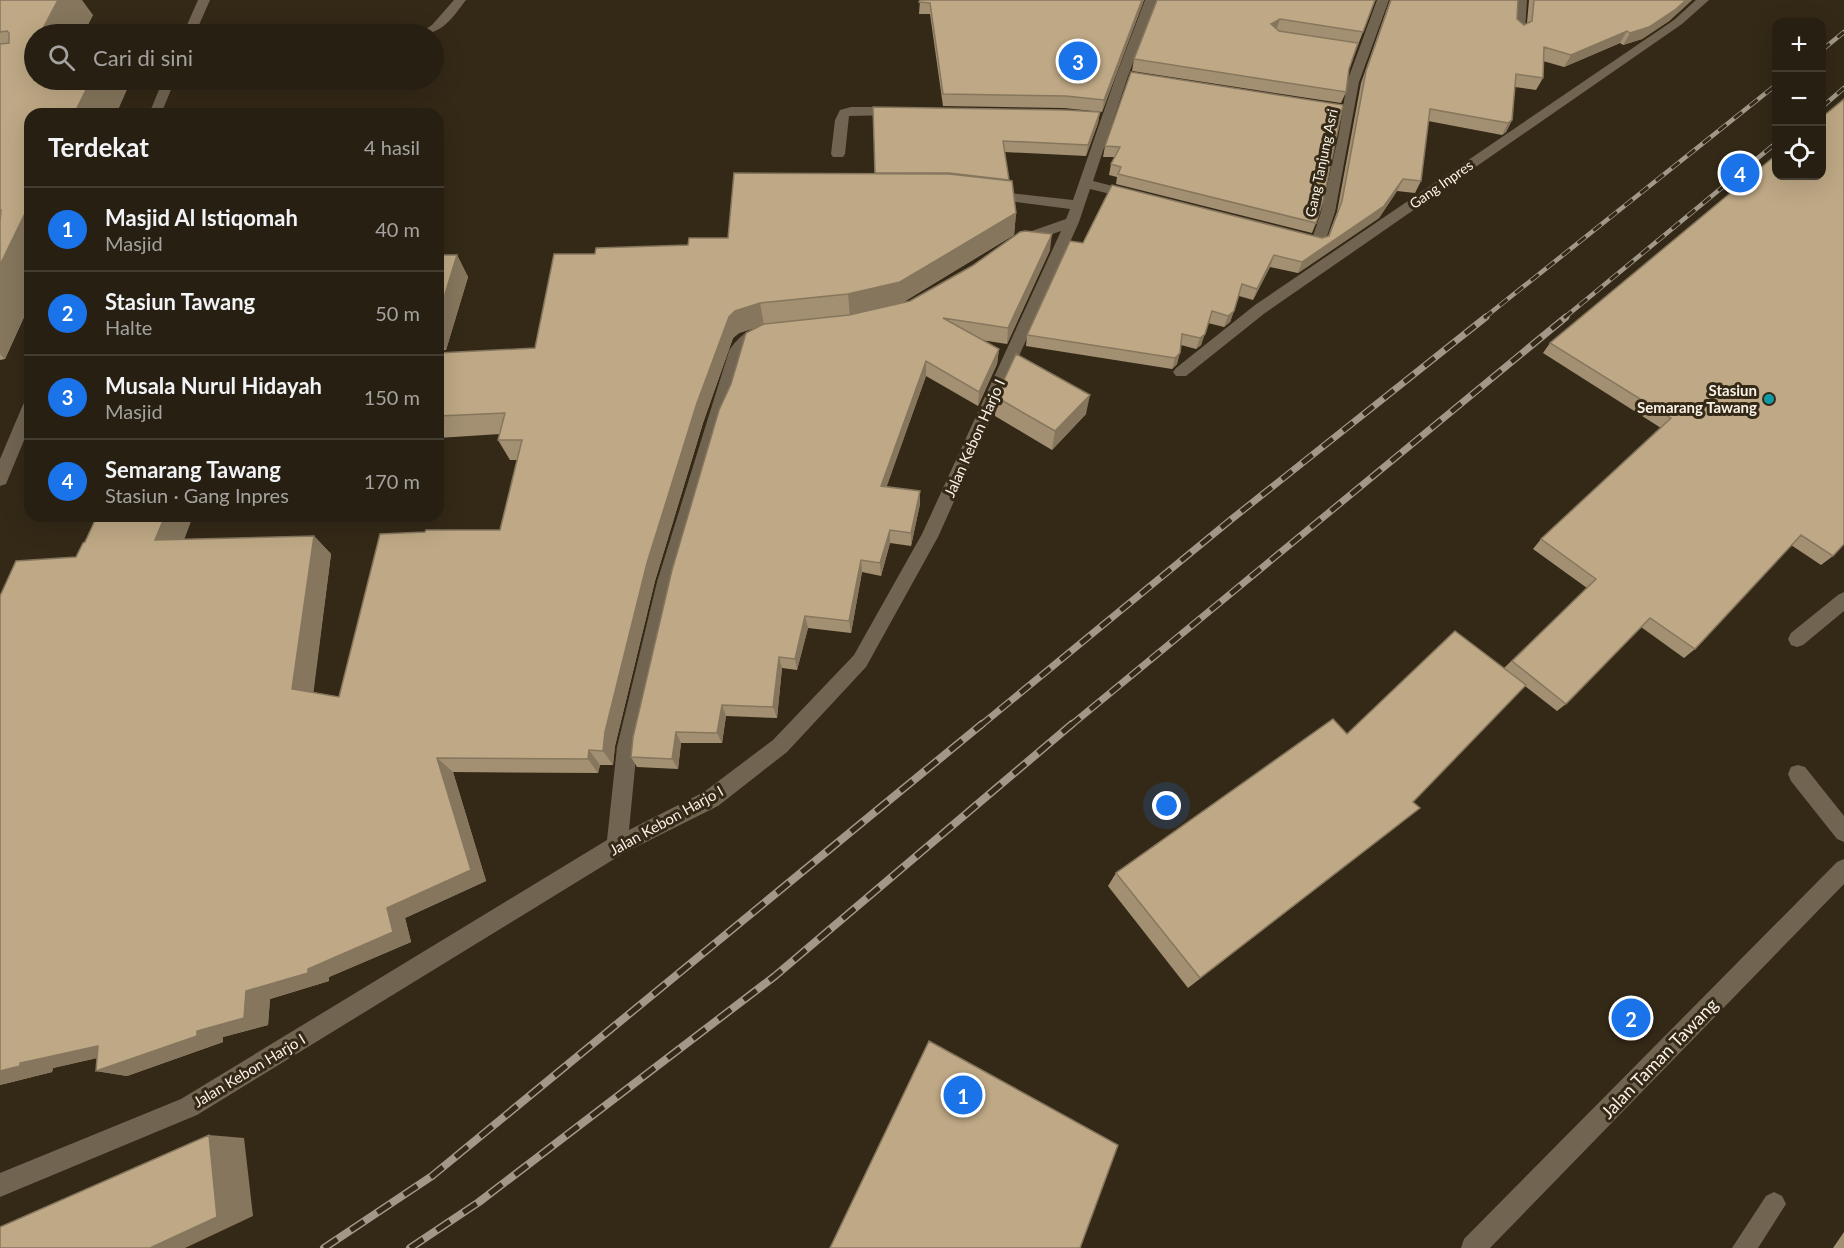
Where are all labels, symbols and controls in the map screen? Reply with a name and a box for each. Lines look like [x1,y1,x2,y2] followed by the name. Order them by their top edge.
[1772,18,1826,180] map controls
[1772,18,1826,72] button: +
[24,24,444,90] search box
[1058,38,1098,84] pin: 3
[45,41,78,74] icon: search
[93,44,193,71] text: Cari di sini
[1772,72,1826,126] button: −
[1301,107,1341,219] street label: Gang Tanjung Asri
[1772,126,1826,180] button: locate
[48,131,149,163] text: Terdekat
[364,135,420,159] text: 4 hasil
[1720,150,1760,195] pin: 4
[1406,156,1476,212] street label: Gang Inpres
[105,204,298,231] text: Masjid Al Istiqomah
[62,217,73,241] text: 1
[375,217,420,241] text: 40 m
[105,231,163,255] text: Masjid
[105,288,255,315] text: Stasiun Tawang
[62,301,73,325] text: 2
[375,301,420,325] text: 50 m
[105,315,152,339] text: Halte
[105,372,322,399] text: Musala Nurul Hidayah
[940,376,1008,500] street label: Jalan Kebon Harjo I
[1637,381,1757,416] place label: Stasiun Semarang Tawang
[62,385,73,409] text: 3
[364,385,420,409] text: 150 m
[1762,392,1776,406] marker: Stasiun Semarang Tawang
[105,399,163,423] text: Masjid
[105,456,281,483] text: Semarang Tawang
[62,469,73,493] text: 4
[364,469,420,493] text: 170 m
[105,483,289,507] text: Stasiun · Gang Inpres
[606,781,726,859] street label: Jalan Kebon Harjo I
[1152,791,1181,820] your location
[1596,993,1722,1123] street label: Jalan Taman Tawang
[1612,996,1650,1040] pin: 2
[190,1029,308,1111] street label: Jalan Kebon Harjo I
[944,1072,982,1118] pin: 1

